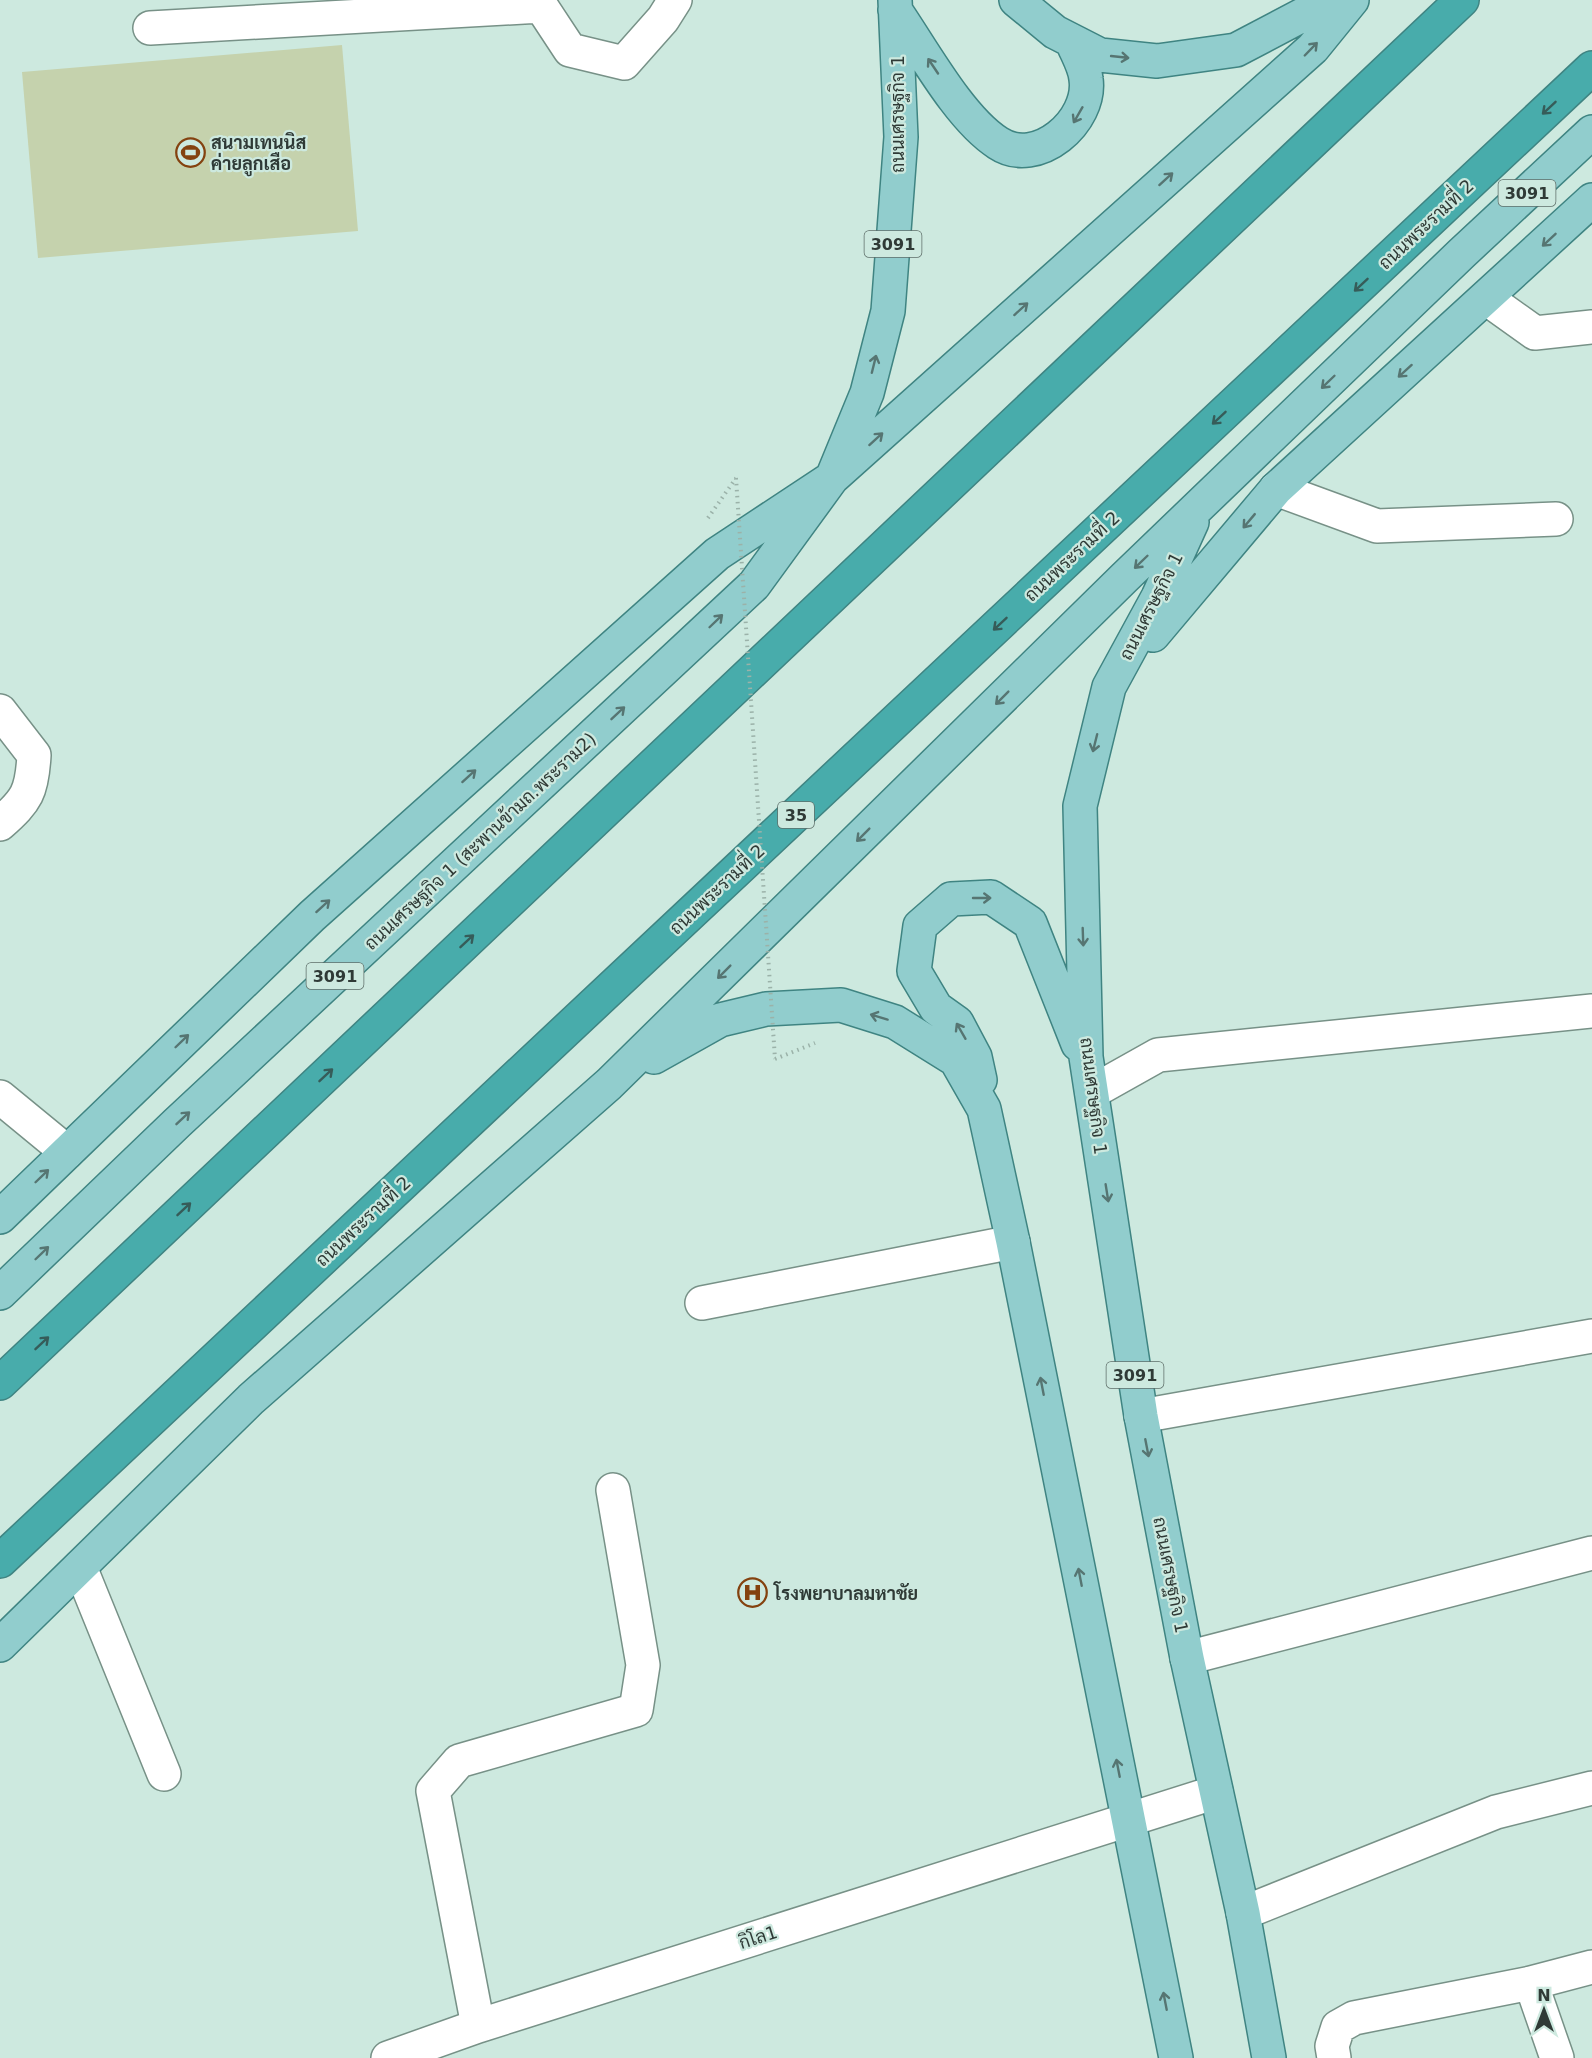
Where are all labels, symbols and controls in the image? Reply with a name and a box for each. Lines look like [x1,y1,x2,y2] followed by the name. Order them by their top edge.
[1304,41,1319,56] one-way arrow
[1110,52,1130,63] one-way arrow
[887,55,910,173] street label: ถนนเศรษฐกิจ 1
[927,58,940,75] one-way arrow
[1542,101,1557,116] one-way arrow
[1072,106,1084,123] one-way arrow
[211,131,306,177] place label: สนามเทนนิส ค่ายลูกเสือ
[174,136,206,168] sports icon: สนามเทนนิส ค่ายลูกเสือ
[1371,171,1478,273] street label: ถนนพระรามที่ 2
[1159,172,1174,186] one-way arrow
[1498,180,1556,206] road number: 3091
[864,231,922,257] road number: 3091
[1542,233,1557,247] one-way arrow
[1354,278,1369,292] one-way arrow
[1013,302,1028,316] one-way arrow
[869,355,881,374] one-way arrow
[1398,364,1413,378] one-way arrow
[1321,374,1336,389] one-way arrow
[1212,411,1227,425] one-way arrow
[868,432,883,446] one-way arrow
[1017,503,1124,605] street label: ถนนพระรามที่ 2
[1243,513,1256,529] one-way arrow
[1115,549,1189,664] street label: ถนนเศรษฐกิจ 1
[1134,555,1149,569] one-way arrow
[708,614,723,628] one-way arrow
[993,616,1008,630] one-way arrow
[994,691,1009,706] one-way arrow
[610,706,625,720] one-way arrow
[359,727,601,955] street label: ถนนเศรษฐกิจ 1 (สะพานข้ามถ.พระราม2)
[1089,734,1101,753] one-way arrow
[461,769,476,783] one-way arrow
[778,802,814,828] road number: 35
[855,828,870,842] one-way arrow
[662,836,769,938] street label: ถนนพระรามที่ 2
[972,892,992,904] one-way arrow
[315,899,330,913] one-way arrow
[1077,926,1089,946] one-way arrow
[460,934,475,948] one-way arrow
[306,963,364,989] road number: 3091
[716,964,731,979] one-way arrow
[870,1011,889,1022] one-way arrow
[954,1023,966,1040] one-way arrow
[175,1033,190,1048] one-way arrow
[1074,1036,1112,1156] street label: ถนนเศรษฐกิจ 1
[318,1068,333,1082] one-way arrow
[175,1110,190,1125] one-way arrow
[308,1168,415,1270] street label: ถนนพระรามที่ 2
[34,1169,49,1183] one-way arrow
[1102,1183,1113,1202] one-way arrow
[177,1202,192,1216] one-way arrow
[35,1245,50,1260] one-way arrow
[35,1336,50,1350] one-way arrow
[1106,1362,1164,1388] road number: 3091
[1036,1377,1047,1396] one-way arrow
[1142,1437,1153,1457] one-way arrow
[1147,1515,1193,1635] street label: ถนนเศรษฐกิจ 1
[1074,1568,1085,1587] one-way arrow
[737,1577,769,1609] hospital icon: โรงพยาบาลมหาชัย
[773,1581,918,1604] place label: โรงพยาบาลมหาชัย
[1112,1759,1123,1779] one-way arrow
[736,1919,780,1953] street label: กิโล1
[1514,1980,1574,2040] north arrow
[1537,1986,1551,2005] text: N
[1159,1991,1170,2011] one-way arrow

